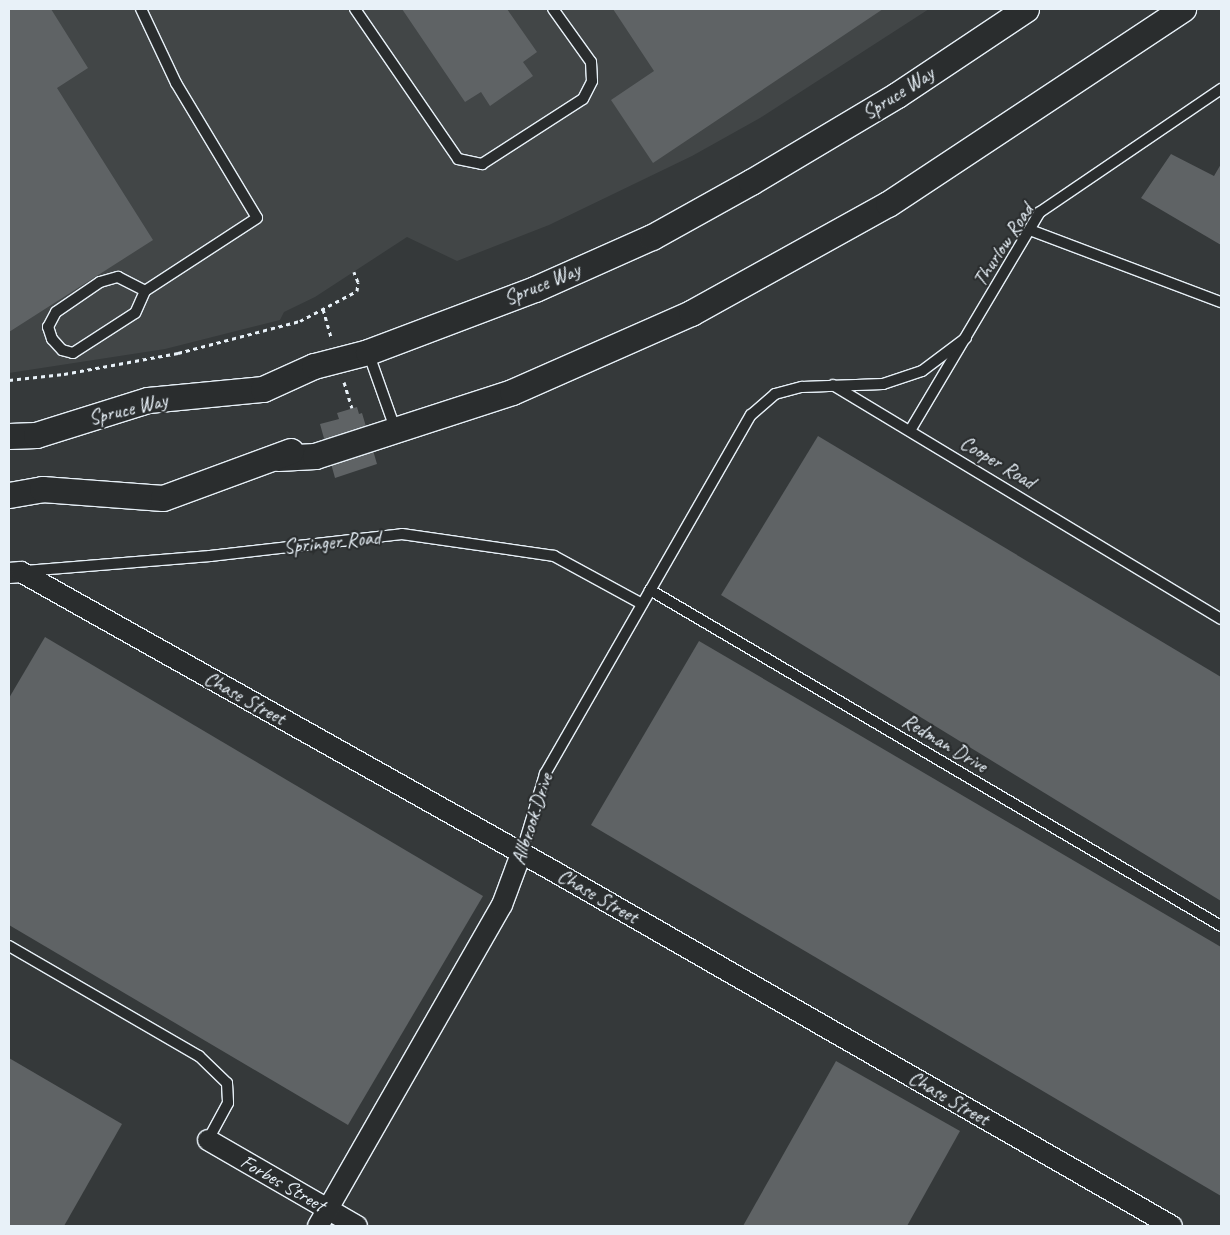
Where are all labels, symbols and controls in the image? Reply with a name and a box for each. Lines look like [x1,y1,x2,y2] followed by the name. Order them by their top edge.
[858,61,938,125] street label: Spruce Way
[968,200,1038,290] street label: Thurlow Road
[500,257,584,311] street label: Spruce Way
[86,388,170,430] street label: Spruce Way
[956,430,1040,494] street label: Cooper Road
[283,525,381,559] street label: Springer Road
[200,666,290,730] street label: Chase Street
[898,708,992,778] street label: Redman Drive
[506,770,558,868] street label: Allbrook Drive
[553,863,643,929] street label: Chase Street
[904,1065,994,1131] street label: Chase Street
[237,1149,329,1217] street label: Forbes Street

